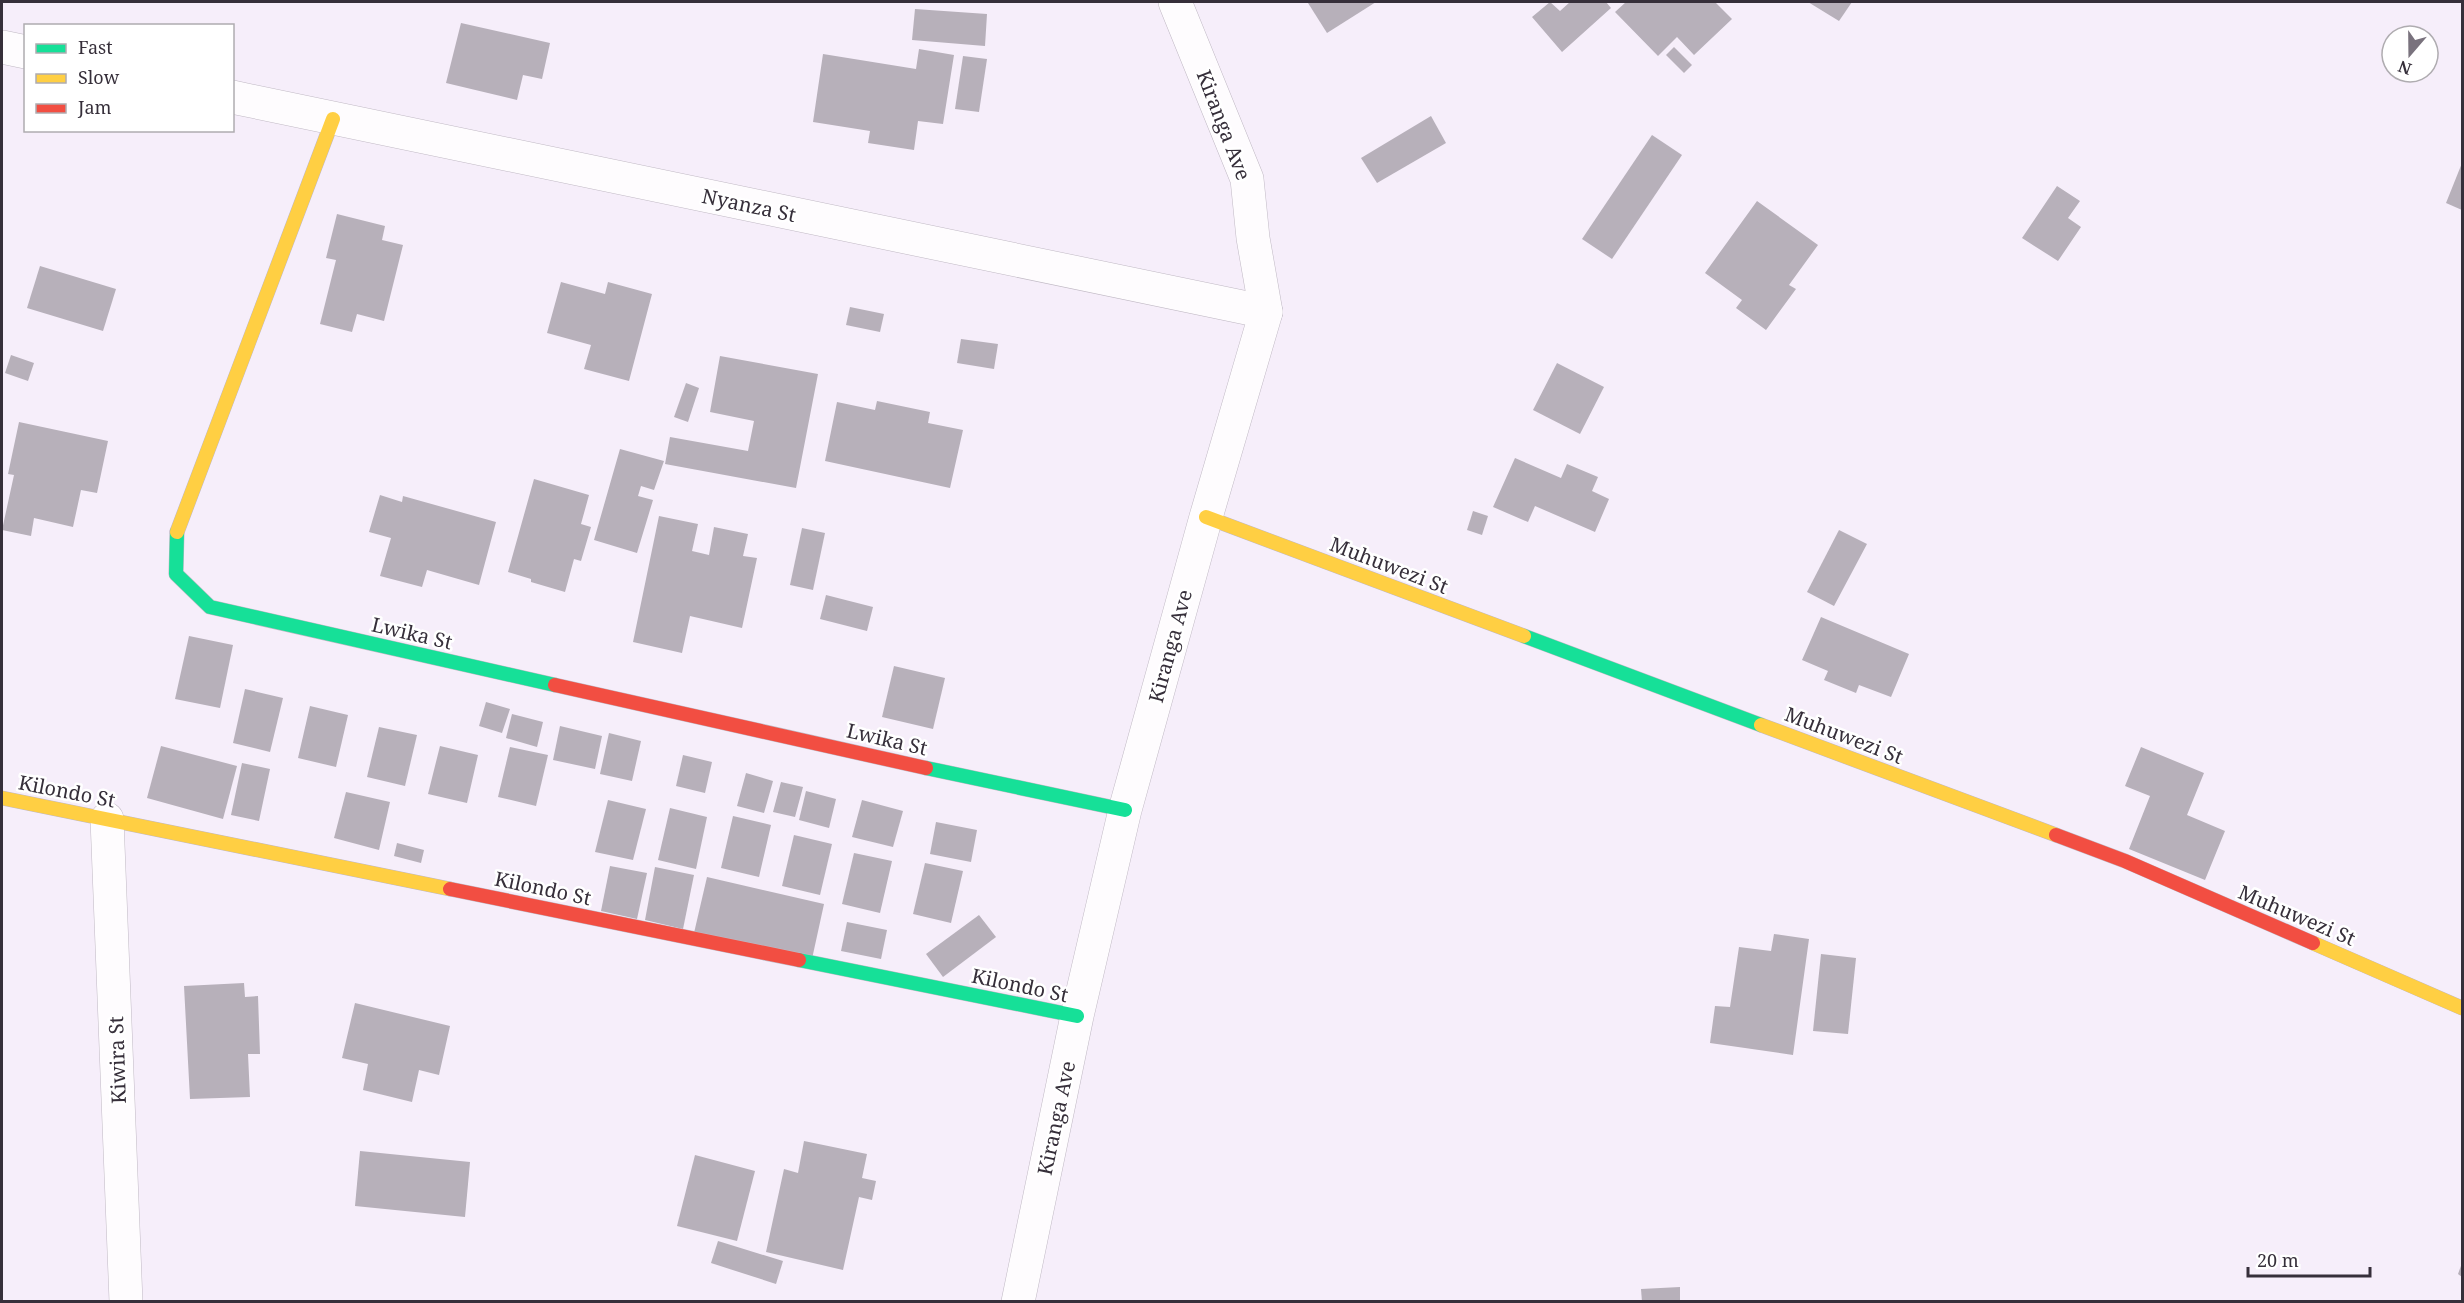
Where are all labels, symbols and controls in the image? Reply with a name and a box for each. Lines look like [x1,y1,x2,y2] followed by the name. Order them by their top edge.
[24,24,234,132] legend
[2380,24,2440,84] north arrow
[78,35,113,59] text: Fast
[2395,55,2415,81] text: N
[78,65,120,89] text: Slow
[1191,66,1257,184] street label: Kiranga Ave
[77,95,112,119] text: Jam
[700,182,798,228] street label: Nyanza St
[1326,530,1452,600] street label: Muhuwezi St
[1142,586,1198,706] street label: Kiranga Ave
[369,611,455,655] street label: Lwika St
[1781,700,1907,770] street label: Muhuwezi St
[844,717,930,761] street label: Lwika St
[16,768,118,814] street label: Kilondo St
[492,865,594,911] street label: Kilondo St
[2234,878,2360,952] street label: Muhuwezi St
[969,962,1071,1008] street label: Kilondo St
[102,1016,132,1104] street label: Kiwira St
[1031,1058,1081,1178] street label: Kiranga Ave
[2248,1240,2370,1278] scale bar
[2257,1248,2299,1272] text: 20 m

